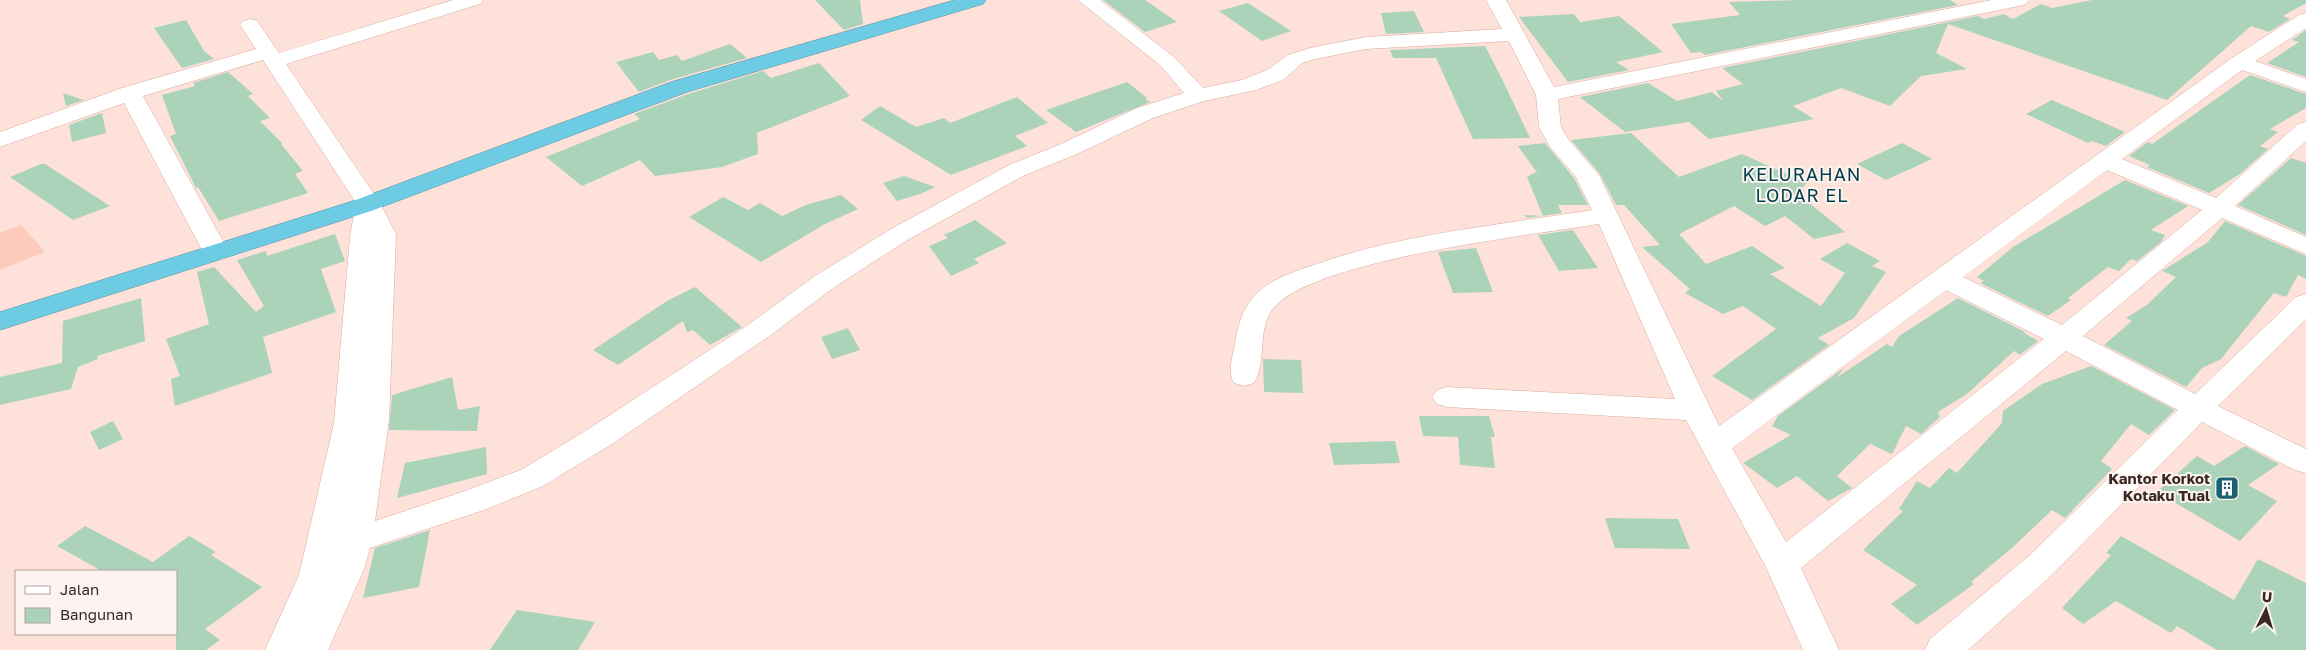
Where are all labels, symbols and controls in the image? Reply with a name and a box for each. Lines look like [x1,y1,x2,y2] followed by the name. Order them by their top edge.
[1743,163,1861,206] district label: KELURAHAN LODAR EL
[2108,469,2210,504] place label: Kantor Korkot Kotaku Tual
[2214,475,2240,501] building icon: Kantor Korkot Kotaku Tual
[15,570,178,635] legend
[60,580,99,598] text: Jalan
[2241,585,2291,635] north arrow
[2261,588,2273,605] text: U
[60,605,133,623] text: Bangunan

